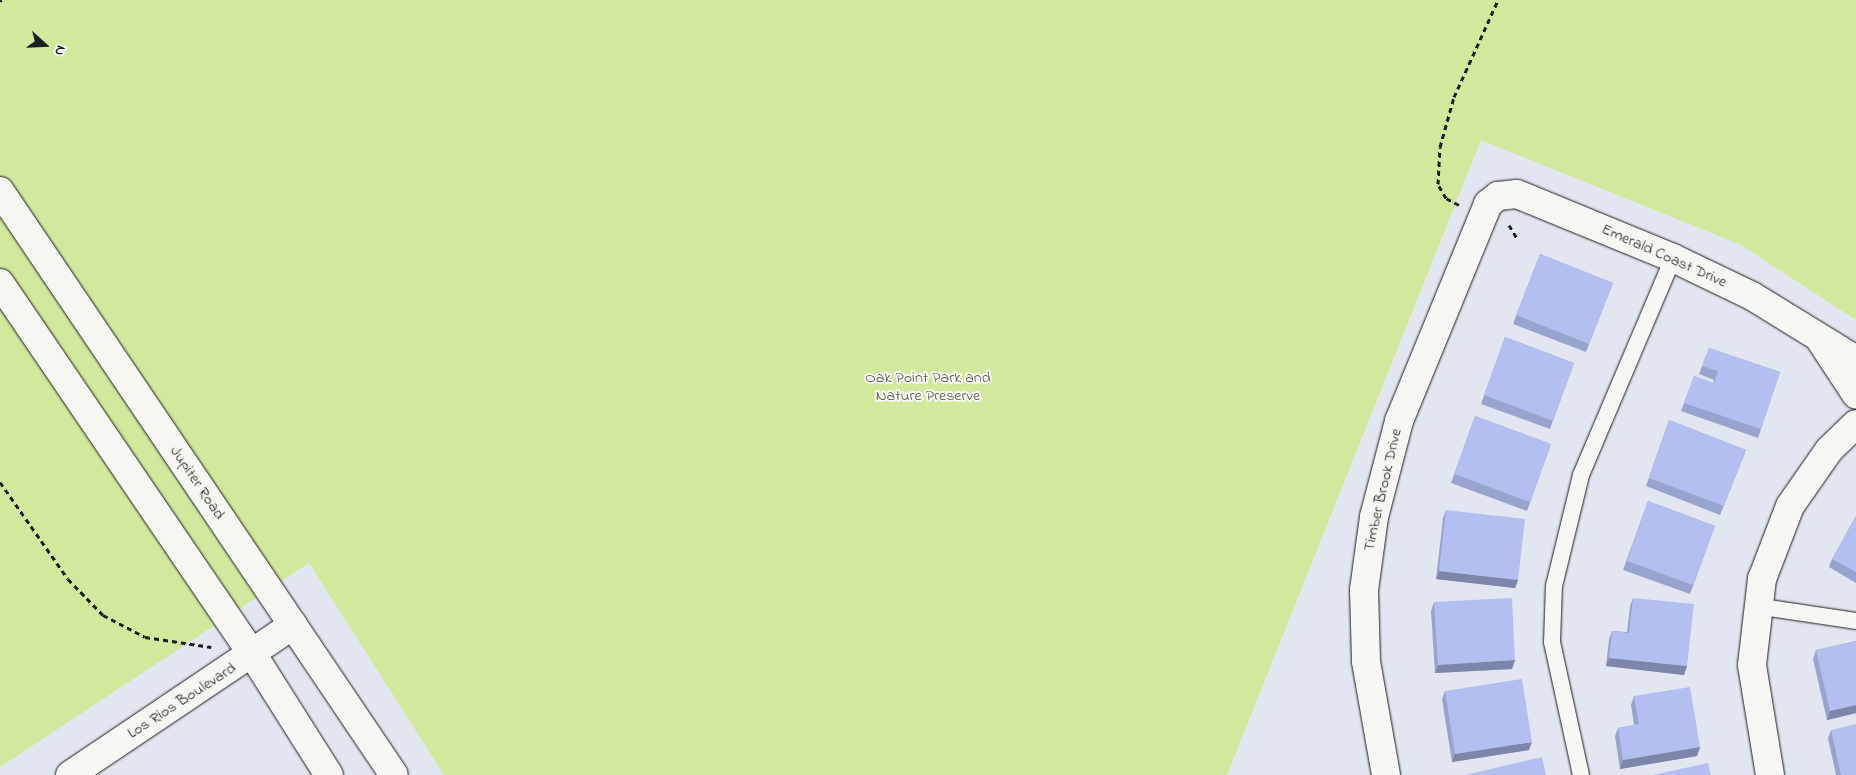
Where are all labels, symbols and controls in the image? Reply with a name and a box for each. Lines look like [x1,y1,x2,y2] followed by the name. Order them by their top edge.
[20,20,70,70] north arrow
[48,42,71,58] text: N
[1598,220,1730,292] street label: Emerald Coast Drive
[865,368,991,406] park label: Oak Point Park and Nature Preserve
[1360,427,1406,553] street label: Timber Brook Drive
[165,442,229,524] street label: Jupiter Road
[124,659,240,743] street label: Los Rios Boulevard

